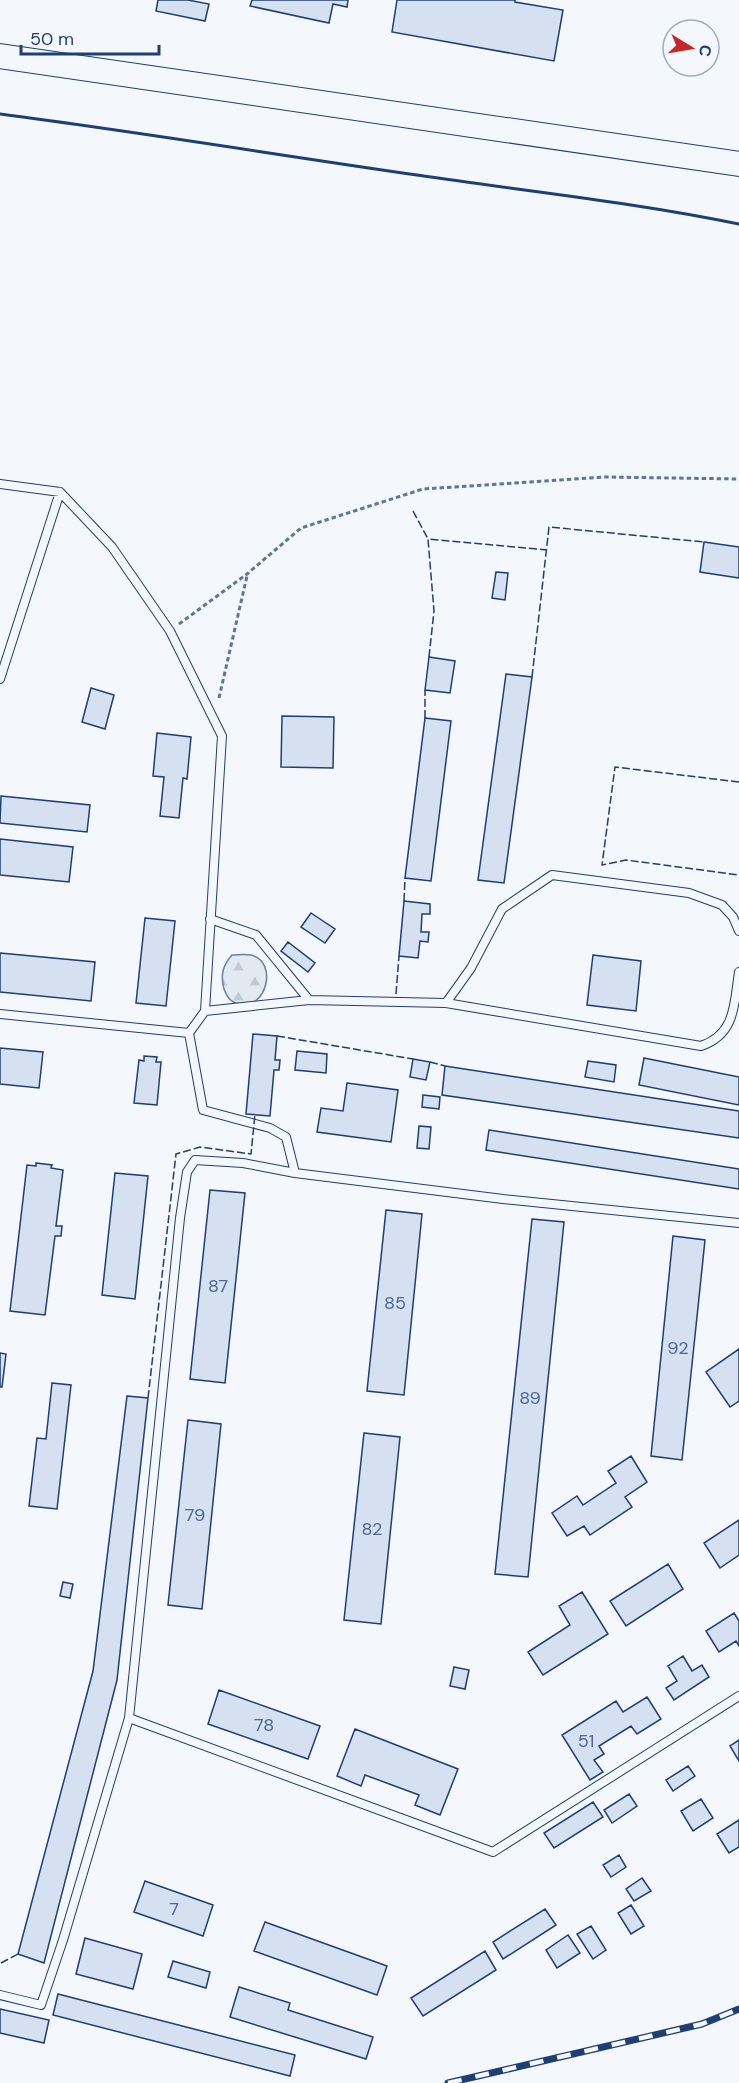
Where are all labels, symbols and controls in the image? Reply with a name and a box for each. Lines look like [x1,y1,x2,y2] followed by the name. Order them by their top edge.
[21,18,159,56] scale bar
[661,18,721,78] north arrow
[30,27,74,51] text: 50 m
[694,43,717,59] text: С
[208,1274,228,1298] house number: 87
[384,1291,406,1315] house number: 85
[667,1336,689,1360] house number: 92
[519,1386,541,1410] house number: 89
[185,1503,205,1527] house number: 79
[361,1517,383,1541] house number: 82
[254,1713,274,1737] house number: 78
[578,1729,594,1753] house number: 51
[169,1897,179,1921] house number: 7

